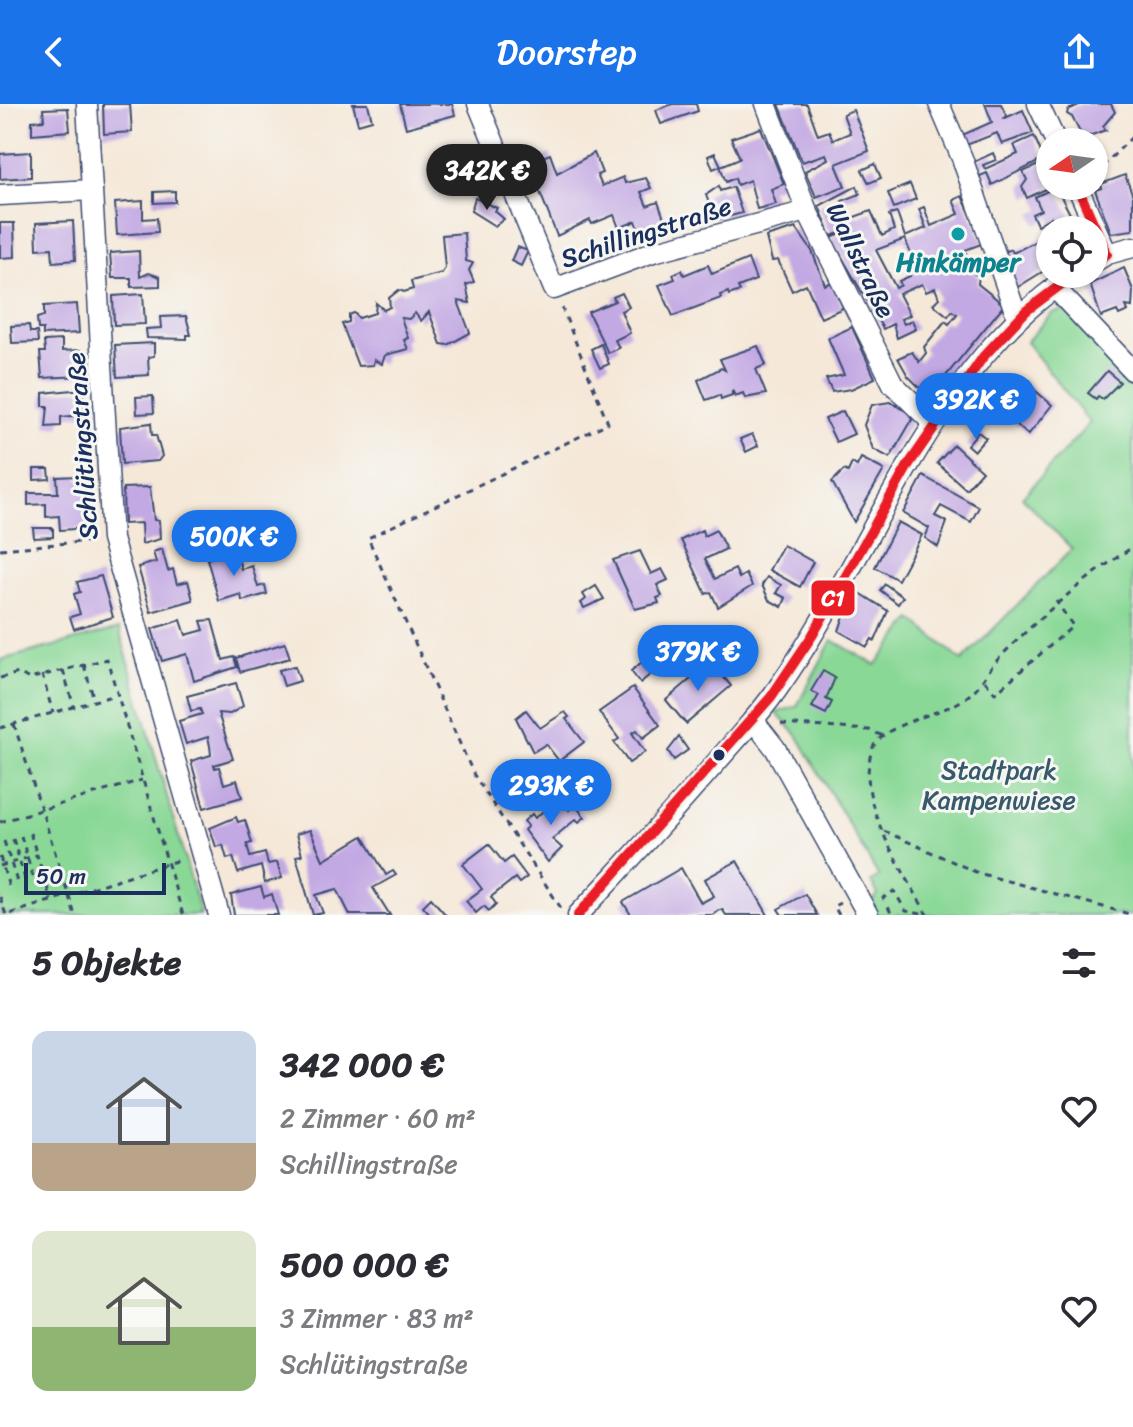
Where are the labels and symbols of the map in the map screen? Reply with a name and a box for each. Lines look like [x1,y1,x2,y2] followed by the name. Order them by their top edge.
[1036,128,1108,200] north arrow
[422,144,552,212] pin: 342K €
[554,183,738,281] street label: Schillingstraße
[813,194,909,326] street label: Wallstraße
[949,225,967,243] marker: Hinkämper
[896,239,1022,285] place label: Hinkämper
[52,350,111,541] street label: Schlütingstraße
[911,373,1041,441] pin: 392K €
[169,510,299,578] pin: 500K €
[810,579,856,617] line badge: C1
[820,579,845,618] text: C1
[633,625,763,693] pin: 379K €
[711,747,727,763] unlabelled marker
[922,747,1076,823] park label: Stadtpark Kampenwiese
[486,759,616,827] pin: 293K €
[24,859,166,895] scale bar

